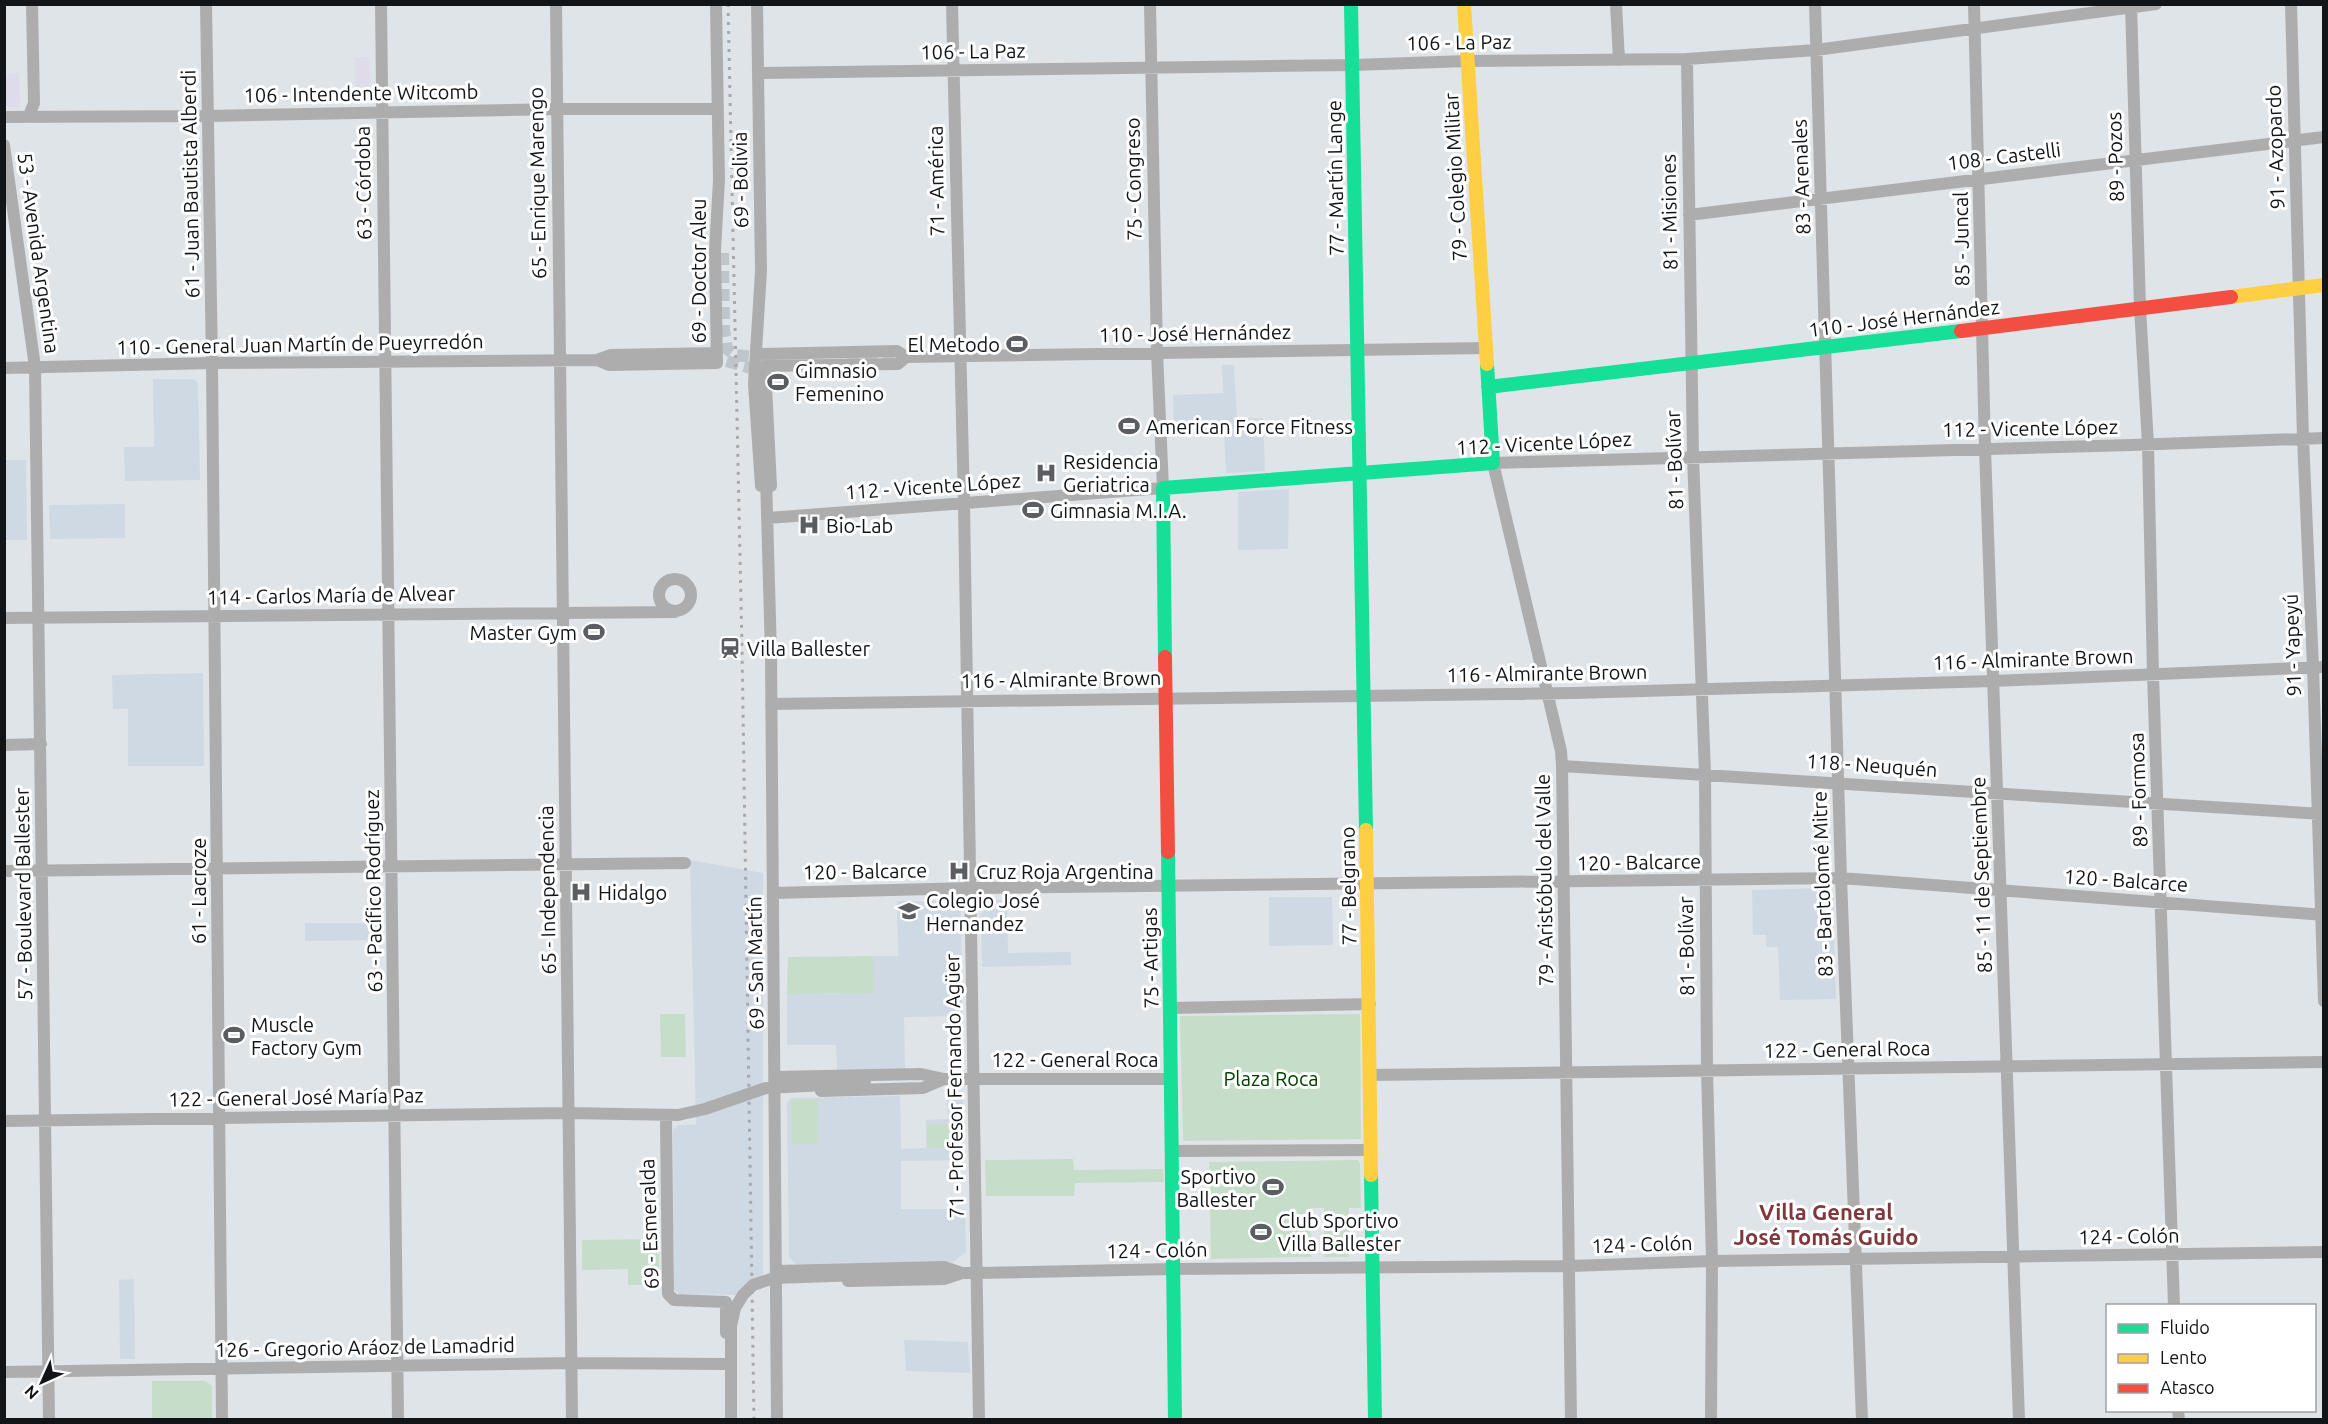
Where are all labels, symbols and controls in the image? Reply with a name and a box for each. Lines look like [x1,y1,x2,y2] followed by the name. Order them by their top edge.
[1406,30,1512,54] street label: 106 - La Paz
[920,39,1026,63] street label: 106 - La Paz
[177,70,203,298] street label: 61 - Juan Bautista Alberdi
[243,79,479,107] street label: 106 - Intendente Witcomb
[2261,84,2289,210] street label: 91 - Azopardo
[524,87,550,279] street label: 65 - Enrique Marengo
[1439,92,1471,262] street label: 79 - Colegio Militar
[1322,100,1348,256] street label: 77 - Martín Lange
[2102,112,2128,202] street label: 89 - Pozos
[1120,117,1146,241] street label: 75 - Congreso
[1787,119,1815,235] street label: 83 - Arenales
[924,125,948,237] street label: 71 - América
[351,126,375,240] street label: 63 - Córdoba
[728,131,752,229] street label: 69 - Bolivia
[1946,138,2062,174] street label: 108 - Castelli
[14,151,64,355] street label: 53 - Avenida Argentina
[1656,154,1682,270] street label: 81 - Misiones
[1949,191,1973,287] street label: 85 - Juncal
[687,199,710,344] street label: 69 - Doctor Aleu
[1807,295,2001,341] street label: 110 - José Hernández
[1099,320,1291,346] street label: 110 - José Hernández
[116,329,484,359] street label: 110 - General Juan Martín de Pueyrredón
[1005,332,1029,356] sports icon: El Metodo
[908,333,1000,356] place label: El Metodo
[795,359,884,405] place label: Gimnasio Femenino
[766,370,790,394] sports icon: Gimnasio Femenino
[1661,409,1687,510] street label: 81 - Bolívar
[1117,414,1141,438] sports icon: American Force Fitness
[1146,415,1353,438] place label: American Force Fitness
[1942,415,2118,441] street label: 112 - Vicente López
[1456,427,1632,459] street label: 112 - Vicente López
[1063,450,1159,496] place label: Residencia Geriatrica
[1034,461,1058,485] hospital icon: Residencia Geriatrica
[844,468,1022,504] street label: 112 - Vicente López
[1021,498,1045,522] sports icon: Gimnasia M.I.A.
[1050,499,1187,522] place label: Gimnasia M.I.A.
[797,513,821,537] hospital icon: Bio-Lab
[826,514,893,537] place label: Bio-Lab
[207,581,456,609] street label: 114 - Carlos María de Alvear
[2279,593,2305,697] street label: 91 - Yapeyú
[582,620,606,644] sports icon: Master Gym
[470,621,577,644] place label: Master Gym
[718,636,742,660] station icon: Villa Ballester
[747,637,871,660] place label: Villa Ballester
[1932,644,2134,674] street label: 116 - Almirante Brown
[1446,660,1648,686] street label: 116 - Almirante Brown
[960,666,1162,692] street label: 116 - Almirante Brown
[2124,732,2152,848] street label: 89 - Formosa
[1806,749,1938,781] street label: 118 - Neuquén
[1531,774,1557,986] street label: 79 - Aristóbulo del Valle
[1966,776,1996,974] street label: 85 - 11 de Septiembre
[10,787,36,1001] street label: 57 - Boulevard Ballester
[360,789,386,993] street label: 63 - Pacífico Rodríguez
[1807,791,1837,977] street label: 83 - Bartolomé Mitre
[534,805,560,975] street label: 65 - Independencia
[1335,826,1361,946] street label: 77 - Belgrano
[187,838,210,944] street label: 61 - Lacroze
[1577,849,1701,875] street label: 120 - Balcarce
[803,858,927,884] street label: 120 - Balcarce
[947,859,971,883] hospital icon: Cruz Roja Argentina
[976,860,1154,883] place label: Cruz Roja Argentina
[2063,864,2189,896] street label: 120 - Balcarce
[569,880,593,904] hospital icon: Hidalgo
[598,881,667,904] place label: Hidalgo
[926,889,1040,935] place label: Colegio José Hernandez
[742,896,768,1030] street label: 69 - San Martín
[1674,896,1698,996] street label: 81 - Bolívar
[897,899,921,923] school or university icon: Colegio José Hernandez
[1138,907,1162,1009] street label: 75 - Artigas
[940,953,968,1219] street label: 71 - Profesor Fernando Agüer
[251,1013,362,1059] place label: Muscle Factory Gym
[222,1023,246,1047] sports icon: Muscle Factory Gym
[1763,1036,1931,1062] street label: 122 - General Roca
[992,1048,1158,1071] street label: 122 - General Roca
[1223,1067,1319,1090] park label: Plaza Roca
[168,1083,424,1111] street label: 122 - General José María Paz
[635,1158,663,1290] street label: 69 - Esmeralda
[1176,1165,1256,1211] place label: Sportivo Ballester
[1261,1175,1285,1199] sports icon: Sportivo Ballester
[1733,1199,1919,1249] district label: Villa General José Tomás Guido
[1278,1209,1402,1255] place label: Club Sportivo Villa Ballester
[1249,1220,1273,1244] sports icon: Club Sportivo Villa Ballester
[2078,1224,2180,1248] street label: 124 - Colón
[1591,1231,1693,1257] street label: 124 - Colón
[1106,1238,1208,1262] street label: 124 - Colón
[2106,1304,2316,1412] legend
[2160,1317,2210,1337] text: Fluido
[215,1333,515,1361] street label: 126 - Gregorio Aráoz de Lamadrid
[2160,1347,2207,1367] text: Lento
[12,1352,72,1412] north arrow
[2160,1377,2215,1397] text: Atasco
[21,1382,42,1403] text: N

